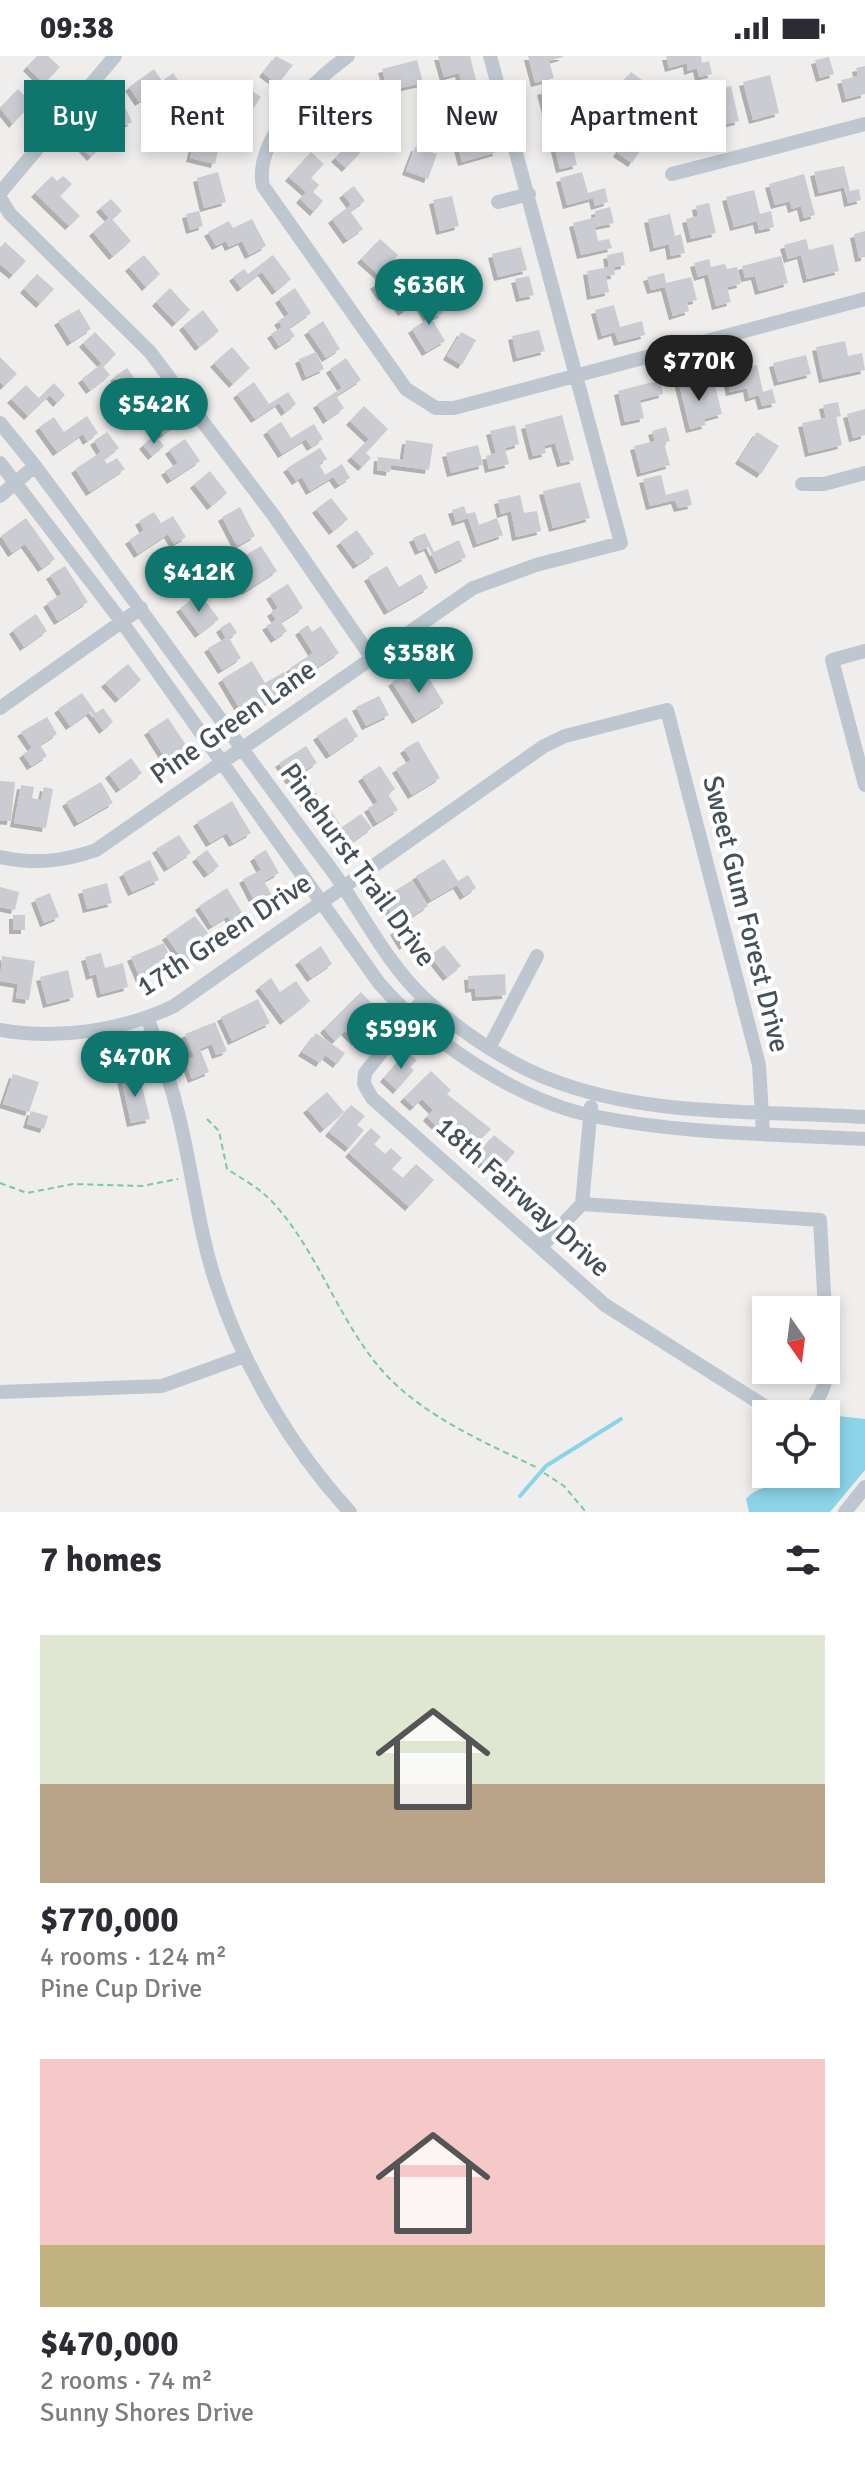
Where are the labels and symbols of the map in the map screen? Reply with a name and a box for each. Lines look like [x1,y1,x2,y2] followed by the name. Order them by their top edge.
[373,259,485,327] pin: $636K
[643,335,755,403] pin: $770K
[98,378,210,446] pin: $542K
[143,546,255,614] pin: $412K
[363,627,475,695] pin: $358K
[144,652,322,792] street label: Pine Green Lane
[273,757,443,973] street label: Pinehurst Trail Drive
[695,772,797,1056] street label: Sweet Gum Forest Drive
[130,866,318,1004] street label: 17th Green Drive
[345,1003,457,1071] pin: $599K
[79,1031,191,1099] pin: $470K
[429,1110,617,1284] street label: 18th Fairway Drive
[752,1296,840,1384] north arrow

